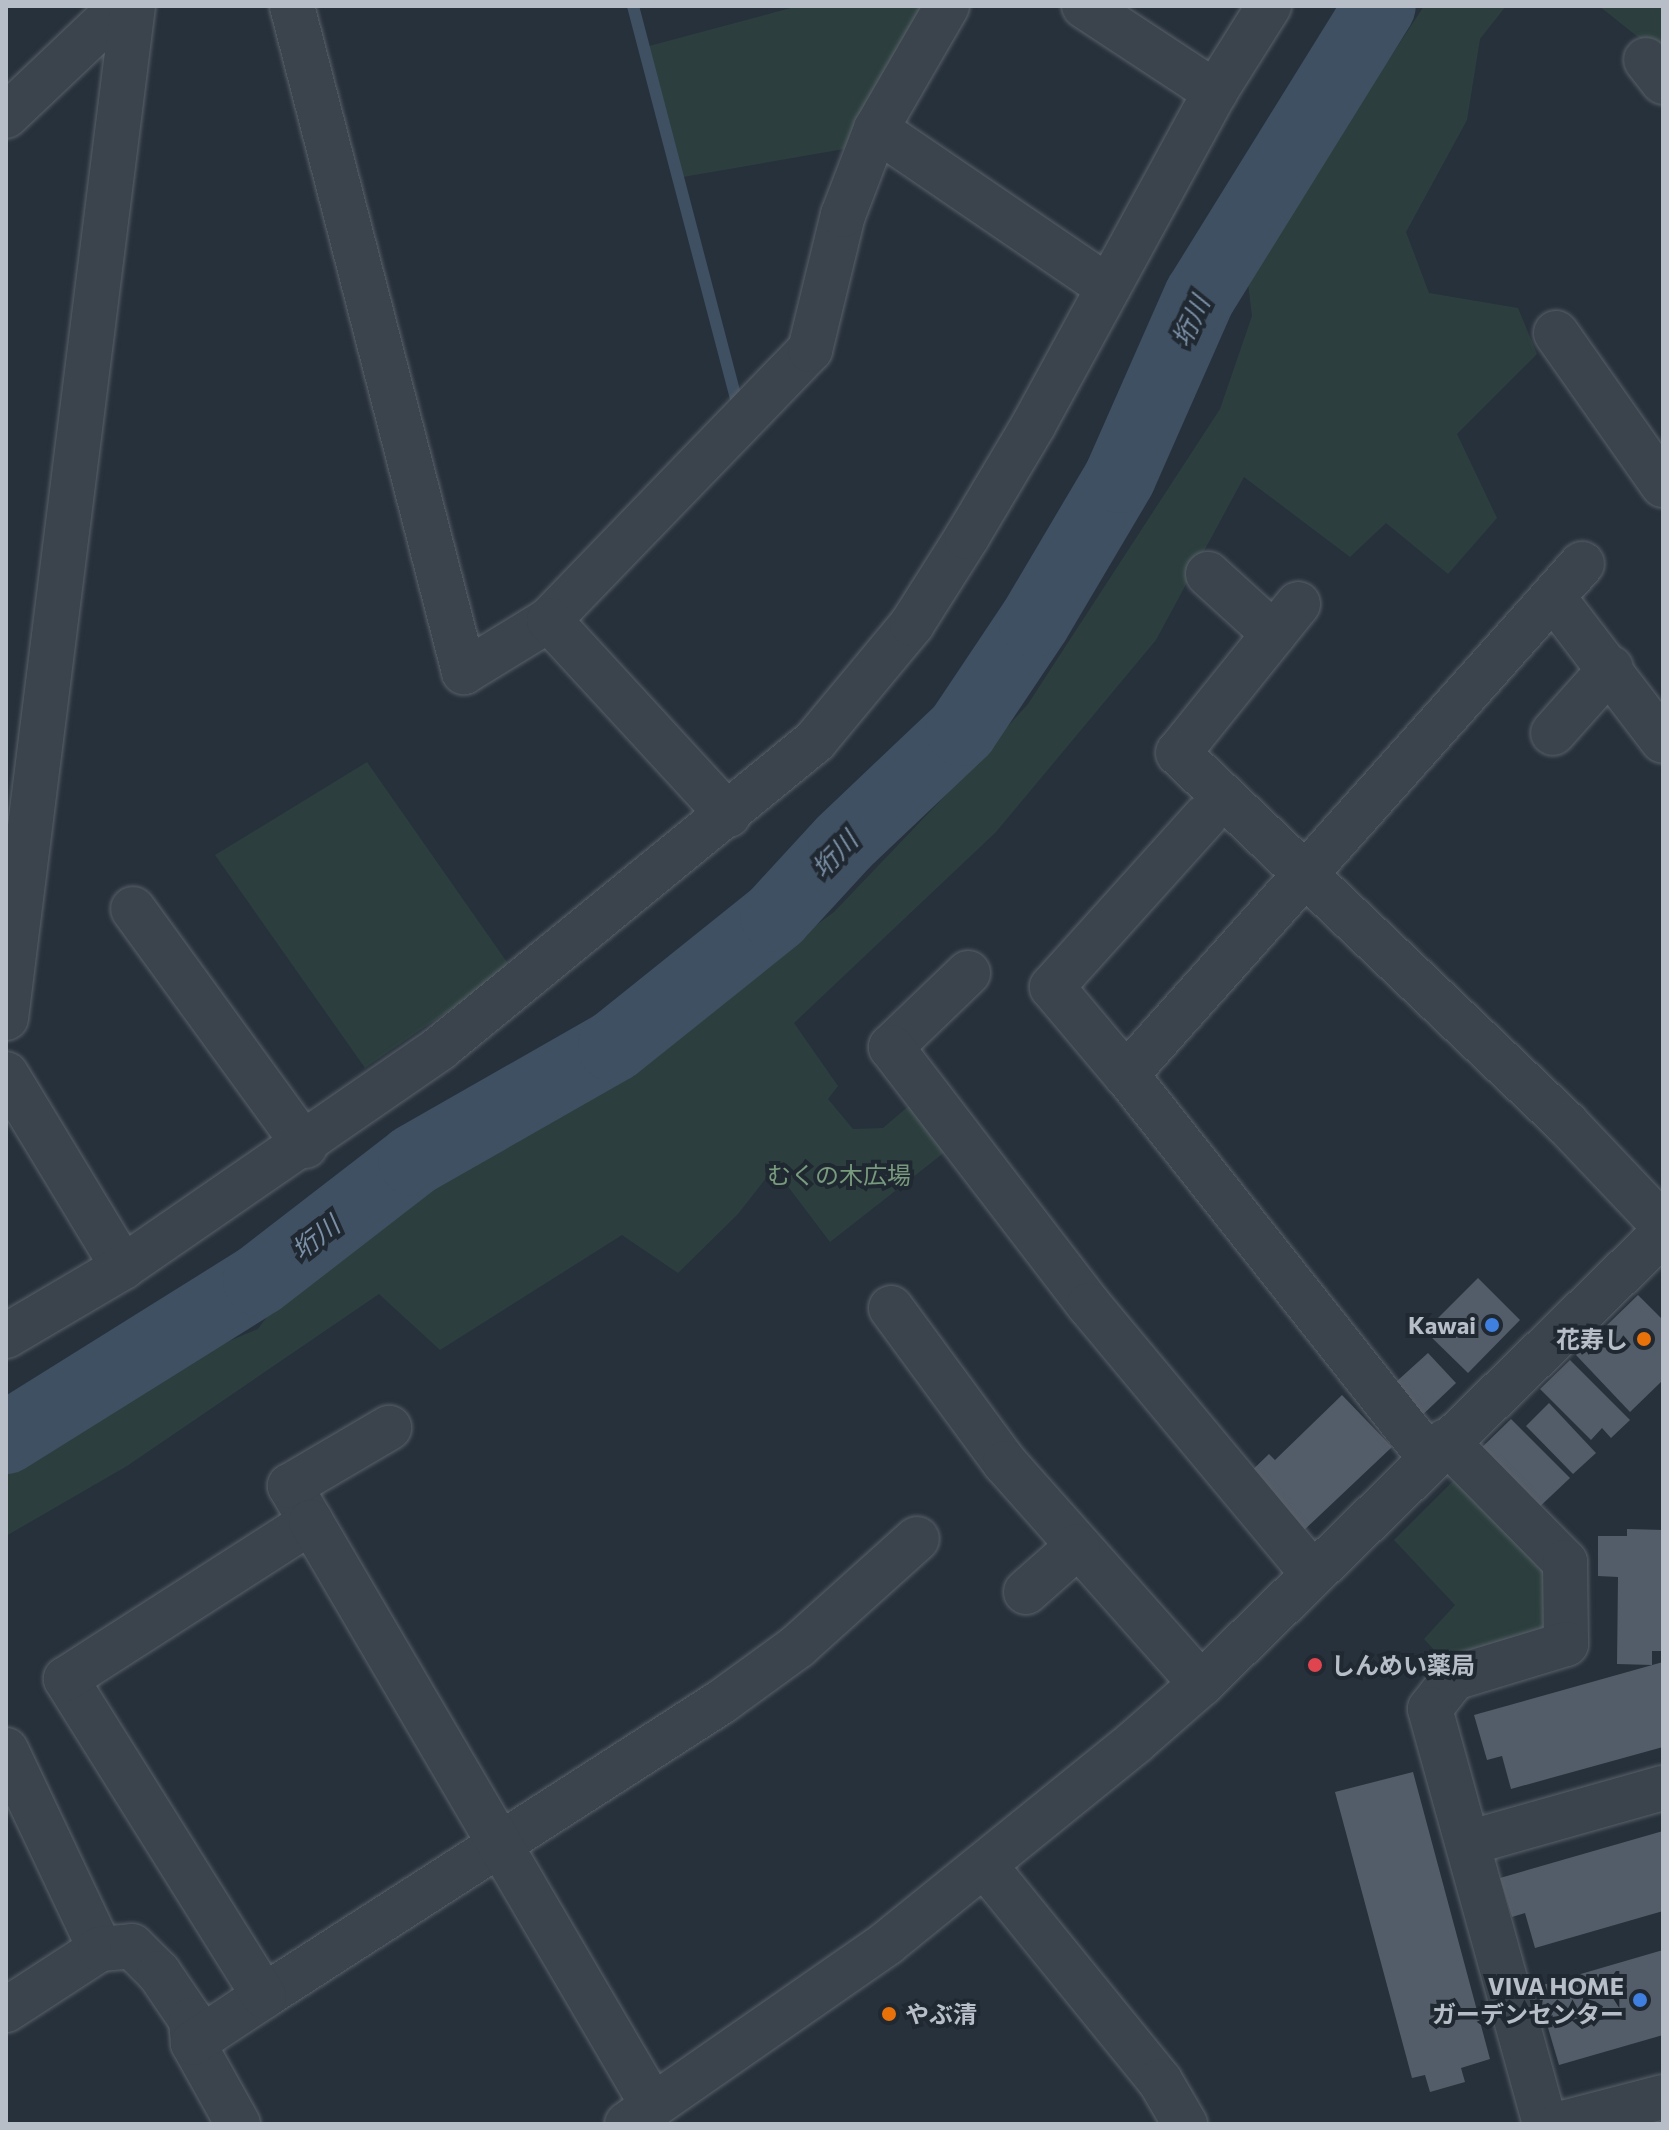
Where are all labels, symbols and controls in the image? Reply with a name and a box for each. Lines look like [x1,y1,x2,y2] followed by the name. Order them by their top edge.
[1165,291,1215,351] water label: 垳川
[805,824,863,884] water label: 垳川
[767,1161,911,1189] park label: むくの木広場
[285,1209,345,1265] water label: 垳川
[1408,1311,1476,1339] place label: Kawai
[1483,1316,1501,1334] marker: Kawai
[1556,1325,1628,1353] place label: 花寿し
[1635,1330,1653,1348] marker: 花寿し
[1331,1651,1475,1679] place label: しんめい薬局
[1306,1656,1324,1674] marker: しんめい薬局
[1432,1972,1624,2028] place label: VIVA HOME ガーデンセンター
[1631,1991,1649,2009] marker: VIVA HOME ガーデンセンター
[905,2000,977,2028] place label: やぶ清
[880,2005,898,2023] marker: やぶ清

